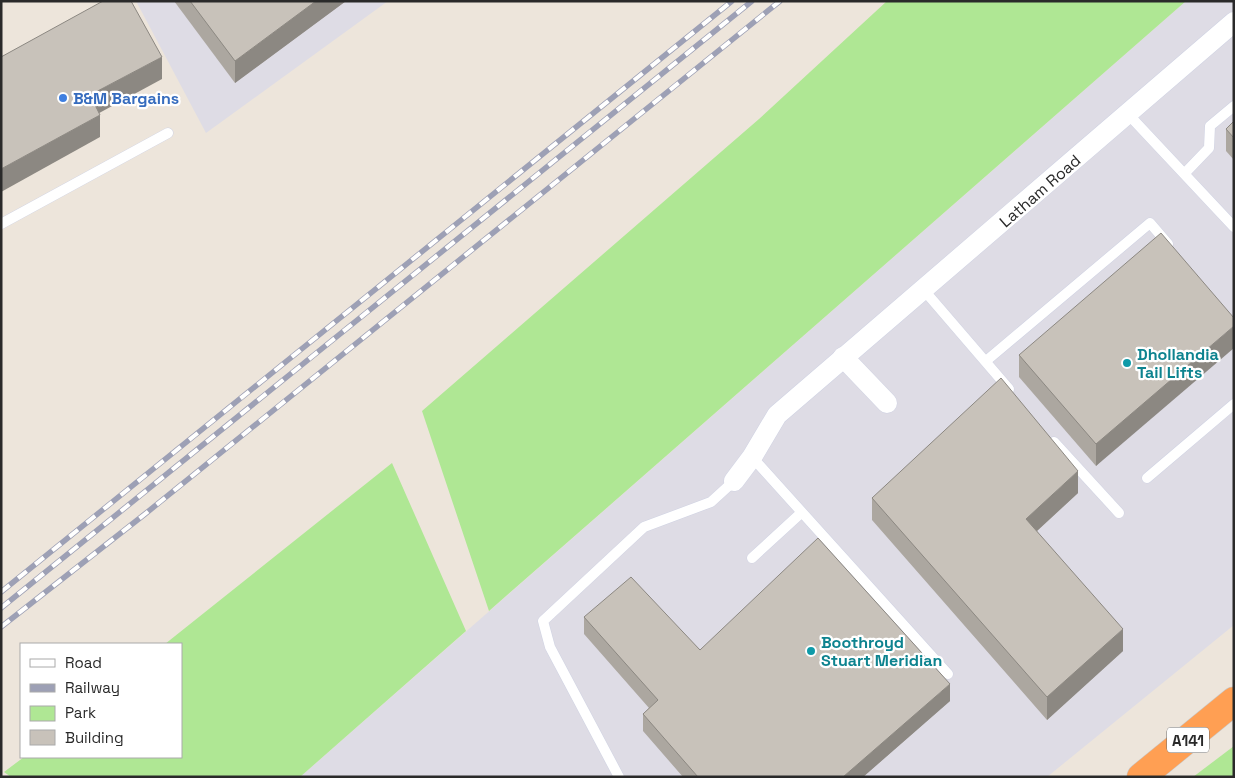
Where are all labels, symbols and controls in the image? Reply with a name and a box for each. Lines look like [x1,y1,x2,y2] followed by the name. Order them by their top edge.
[73,88,179,109] place label: B&M Bargains
[57,92,69,104] marker: B&M Bargains
[995,150,1085,232] street label: Latham Road
[1137,344,1219,383] place label: Dhollandia Tail Lifts
[1121,357,1133,369] marker: Dhollandia Tail Lifts
[821,632,942,671] place label: Boothroyd Stuart Meridian
[20,643,182,758] legend
[805,645,817,657] marker: Boothroyd Stuart Meridian
[65,653,102,672] text: Road
[65,678,120,697] text: Railway
[65,703,96,722] text: Park
[65,728,124,747] text: Building
[1167,728,1209,752] road number: A141

